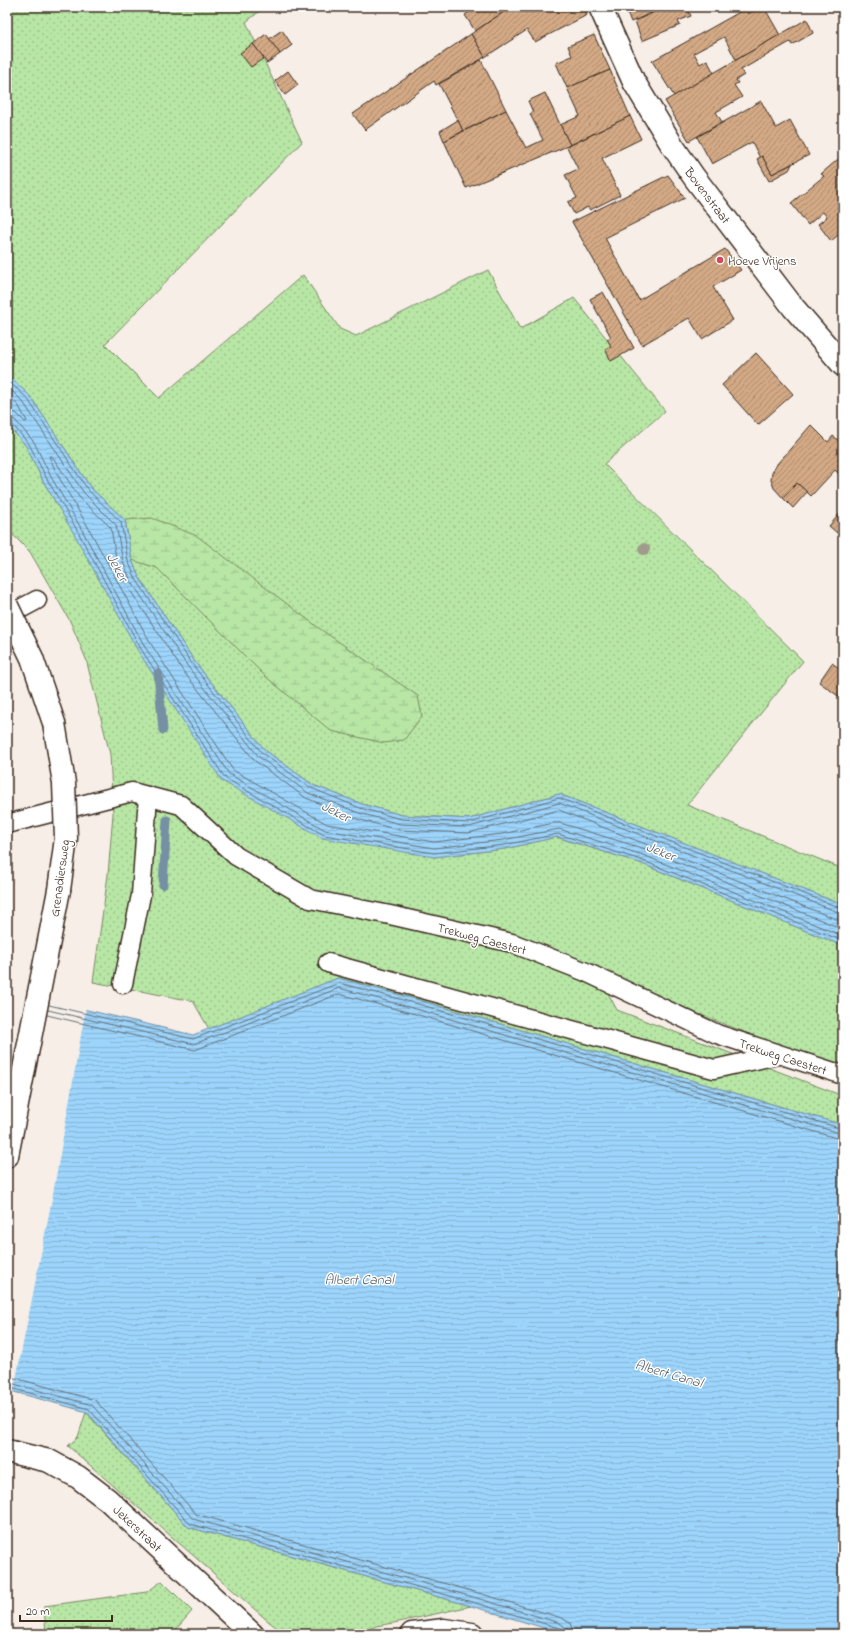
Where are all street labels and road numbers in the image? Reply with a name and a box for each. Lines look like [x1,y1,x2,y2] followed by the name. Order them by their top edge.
[679,163,735,229] street label: Bovenstraat
[46,838,76,918] street label: Grenadiersweg
[435,918,529,962] street label: Trekweg Caestert
[736,1034,830,1082] street label: Trekweg Caestert
[108,1501,166,1557] street label: Jekerstraat

